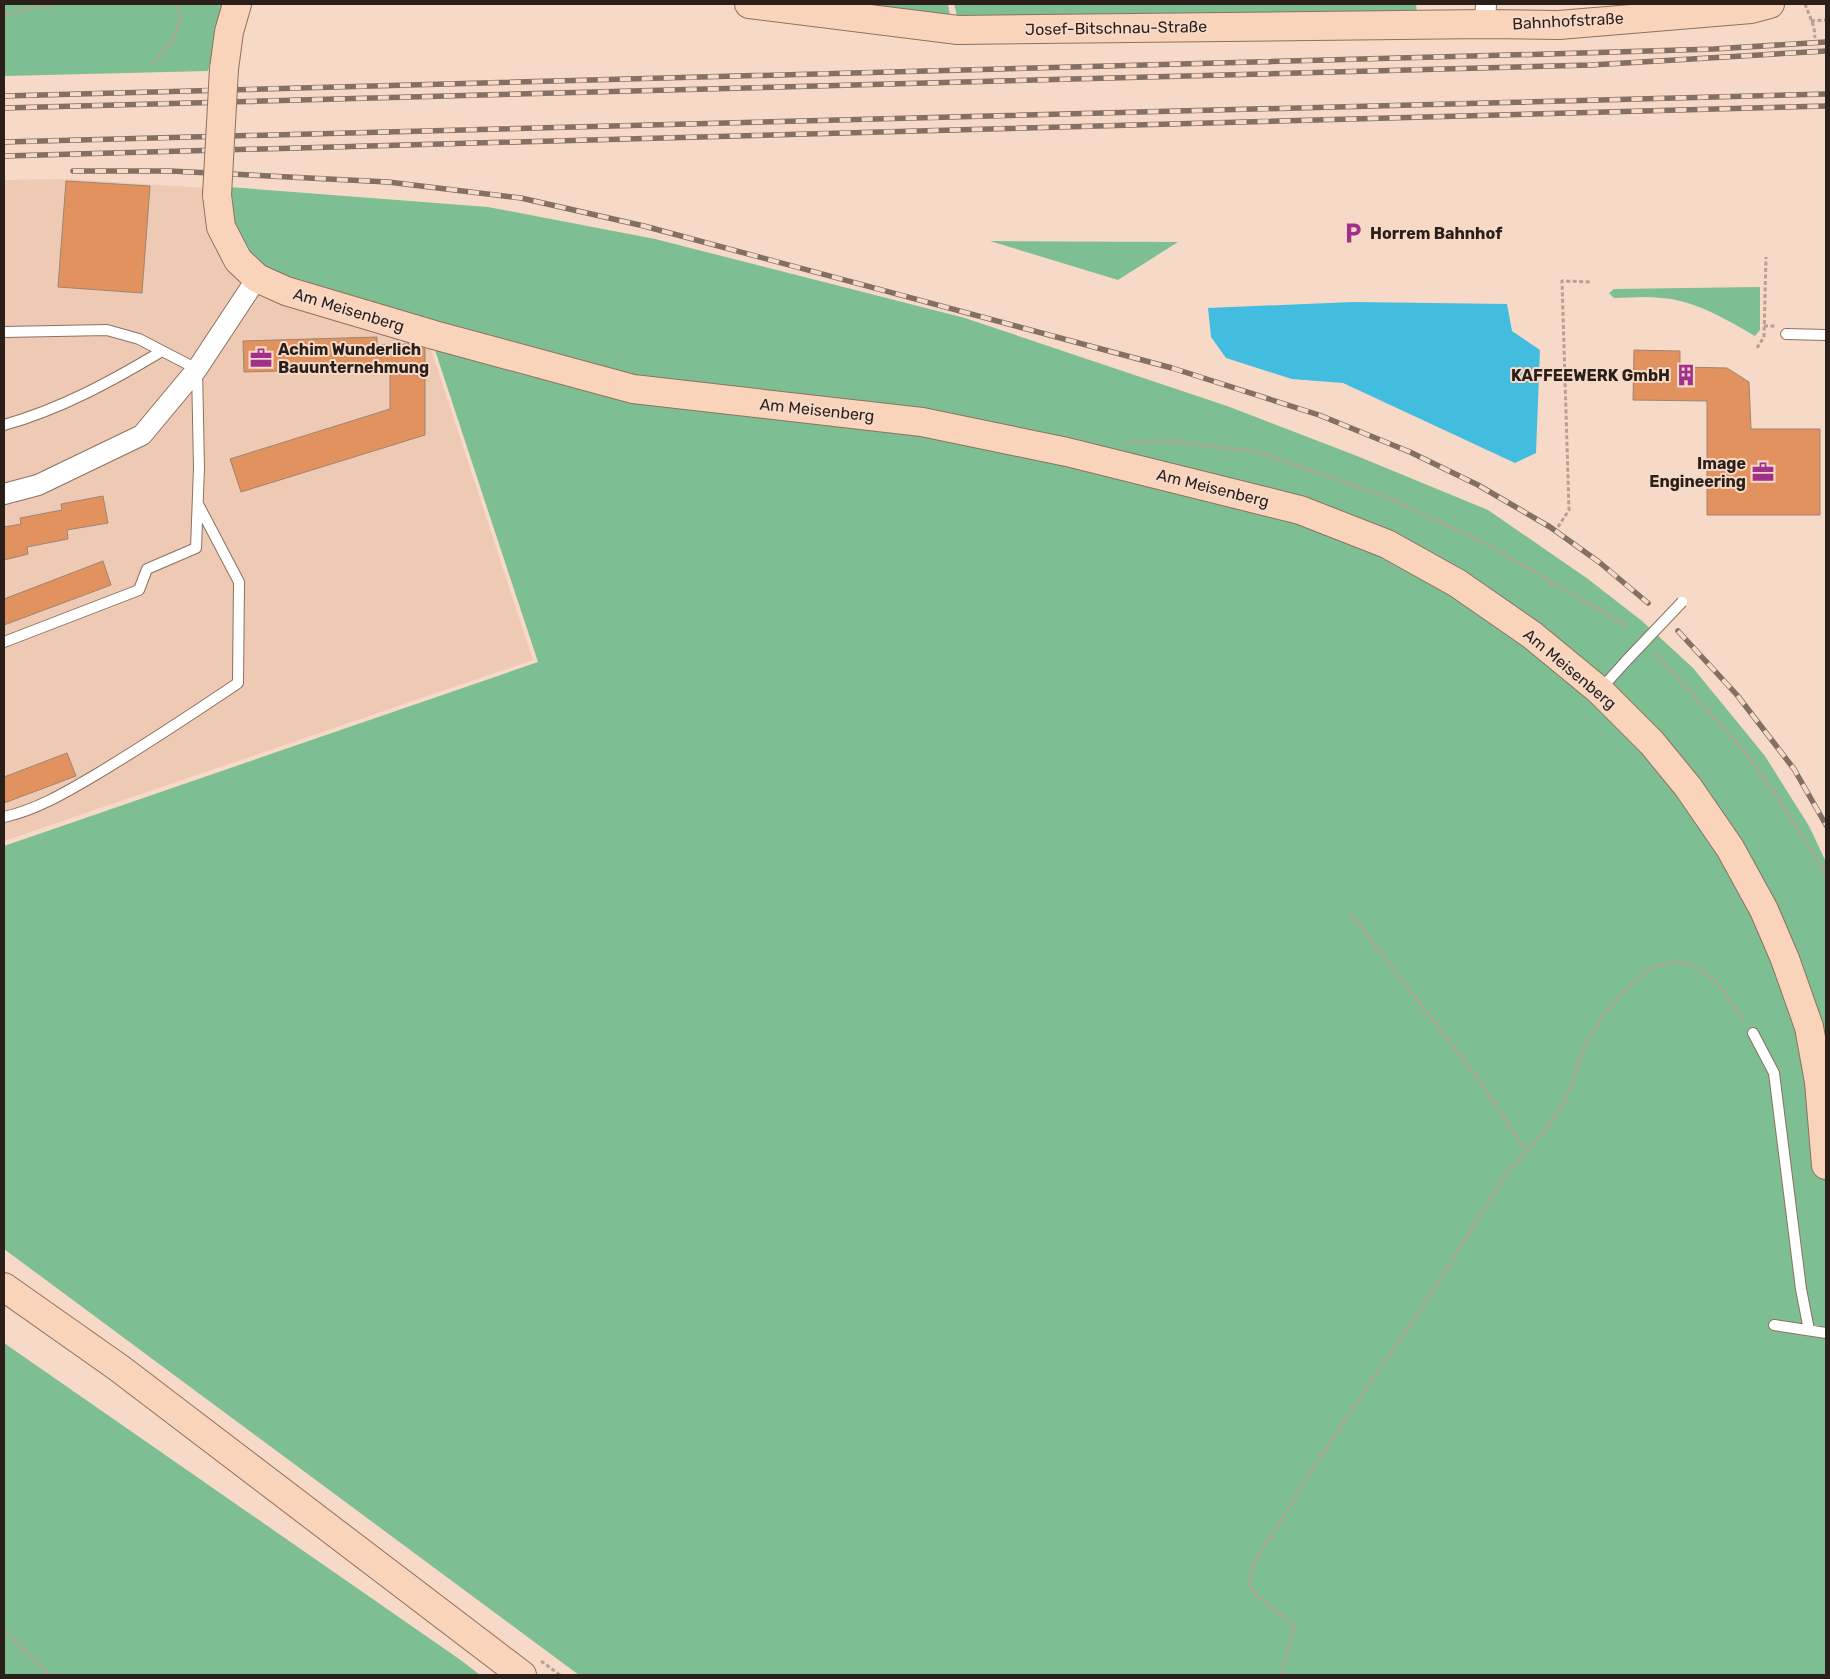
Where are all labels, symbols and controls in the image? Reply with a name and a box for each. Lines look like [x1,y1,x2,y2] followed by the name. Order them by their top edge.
[1512,9,1624,33] street label: Bahnhofstraße
[1025,17,1207,39] street label: Josef-Bitschnau-Straße
[1340,220,1366,246] parking icon: Horrem Bahnhof
[1370,224,1503,243] place label: Horrem Bahnhof
[291,284,407,336] street label: Am Meisenberg
[278,340,429,377] place label: Achim Wunderlich Bauunternehmung
[248,345,274,371] office icon: Achim Wunderlich Bauunternehmung
[1673,362,1699,388] building icon: KAFFEEWERK GmbH
[1511,366,1670,385] place label: KAFFEEWERK GmbH
[759,395,875,425] street label: Am Meisenberg
[1649,454,1746,491] place label: Image Engineering
[1750,459,1776,485] office icon: Image Engineering
[1155,465,1271,511] street label: Am Meisenberg
[1520,625,1620,713] street label: Am Meisenberg

